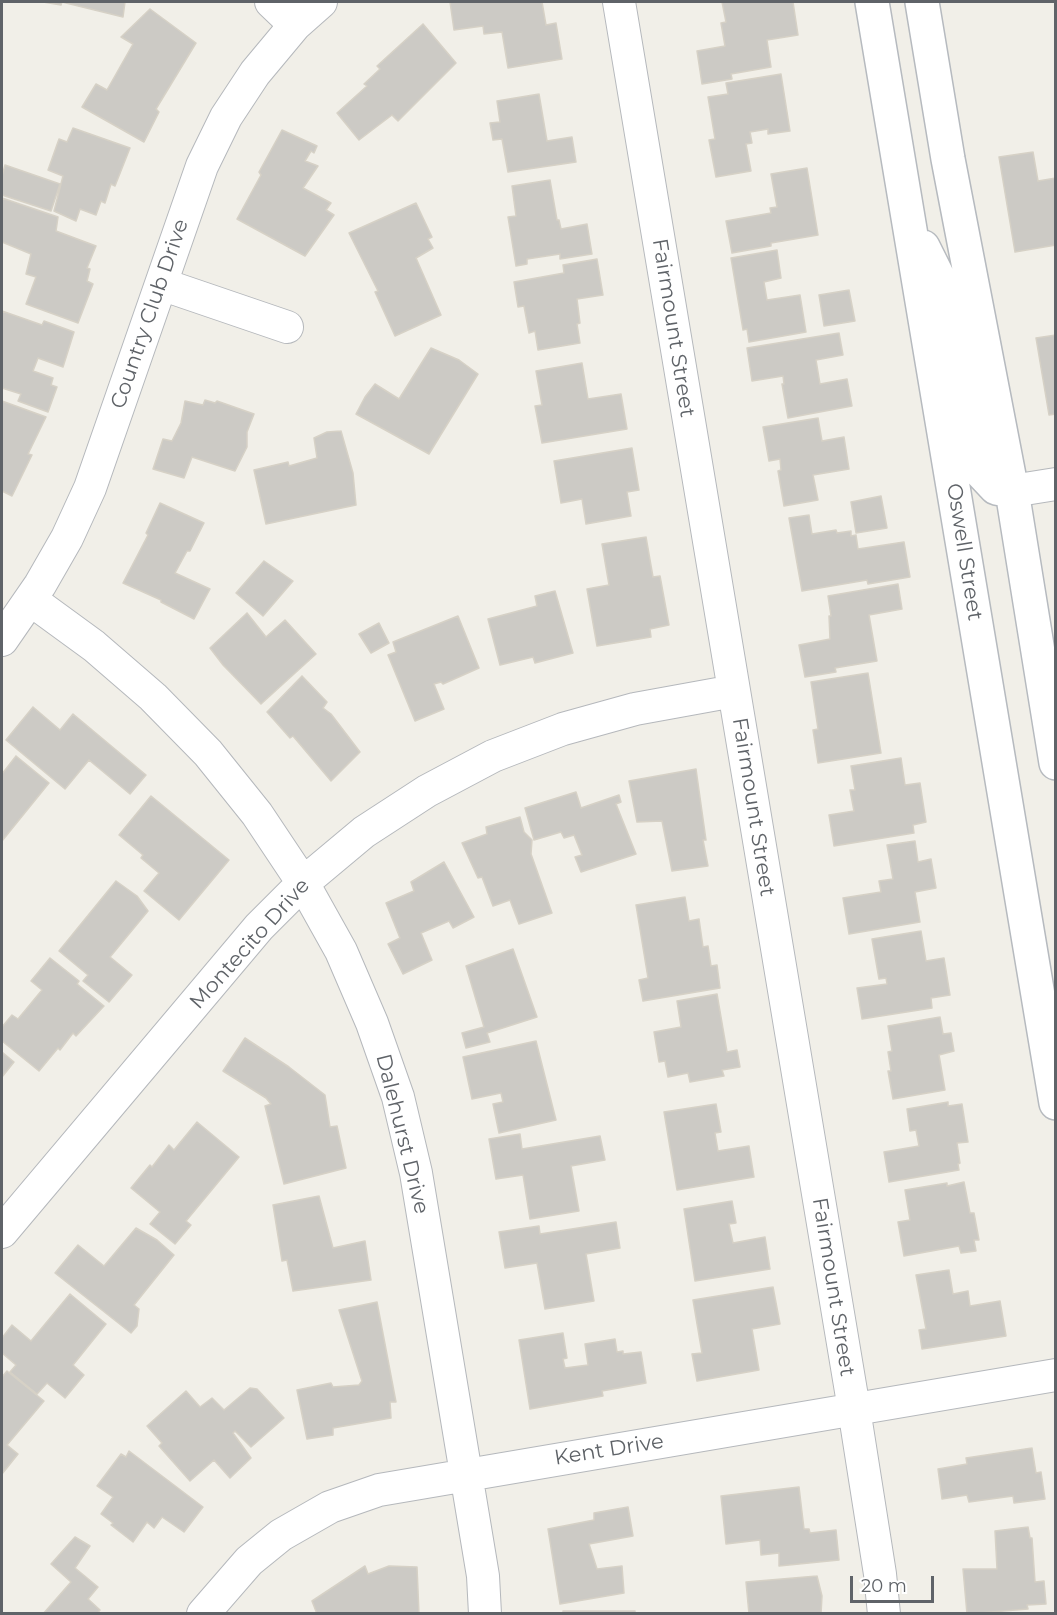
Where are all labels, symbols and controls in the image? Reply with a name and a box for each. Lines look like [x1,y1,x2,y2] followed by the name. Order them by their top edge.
[106,216,194,412] street label: Country Club Drive
[646,237,700,419] street label: Fairmount Street
[941,481,987,623] street label: Oswell Street
[726,716,780,898] street label: Fairmount Street
[185,873,315,1015] street label: Montecito Drive
[370,1051,434,1217] street label: Dalehurst Drive
[806,1196,860,1378] street label: Fairmount Street
[553,1429,665,1471] street label: Kent Drive
[853,1564,937,1602] scale bar
[861,1575,907,1597] text: 20 m

